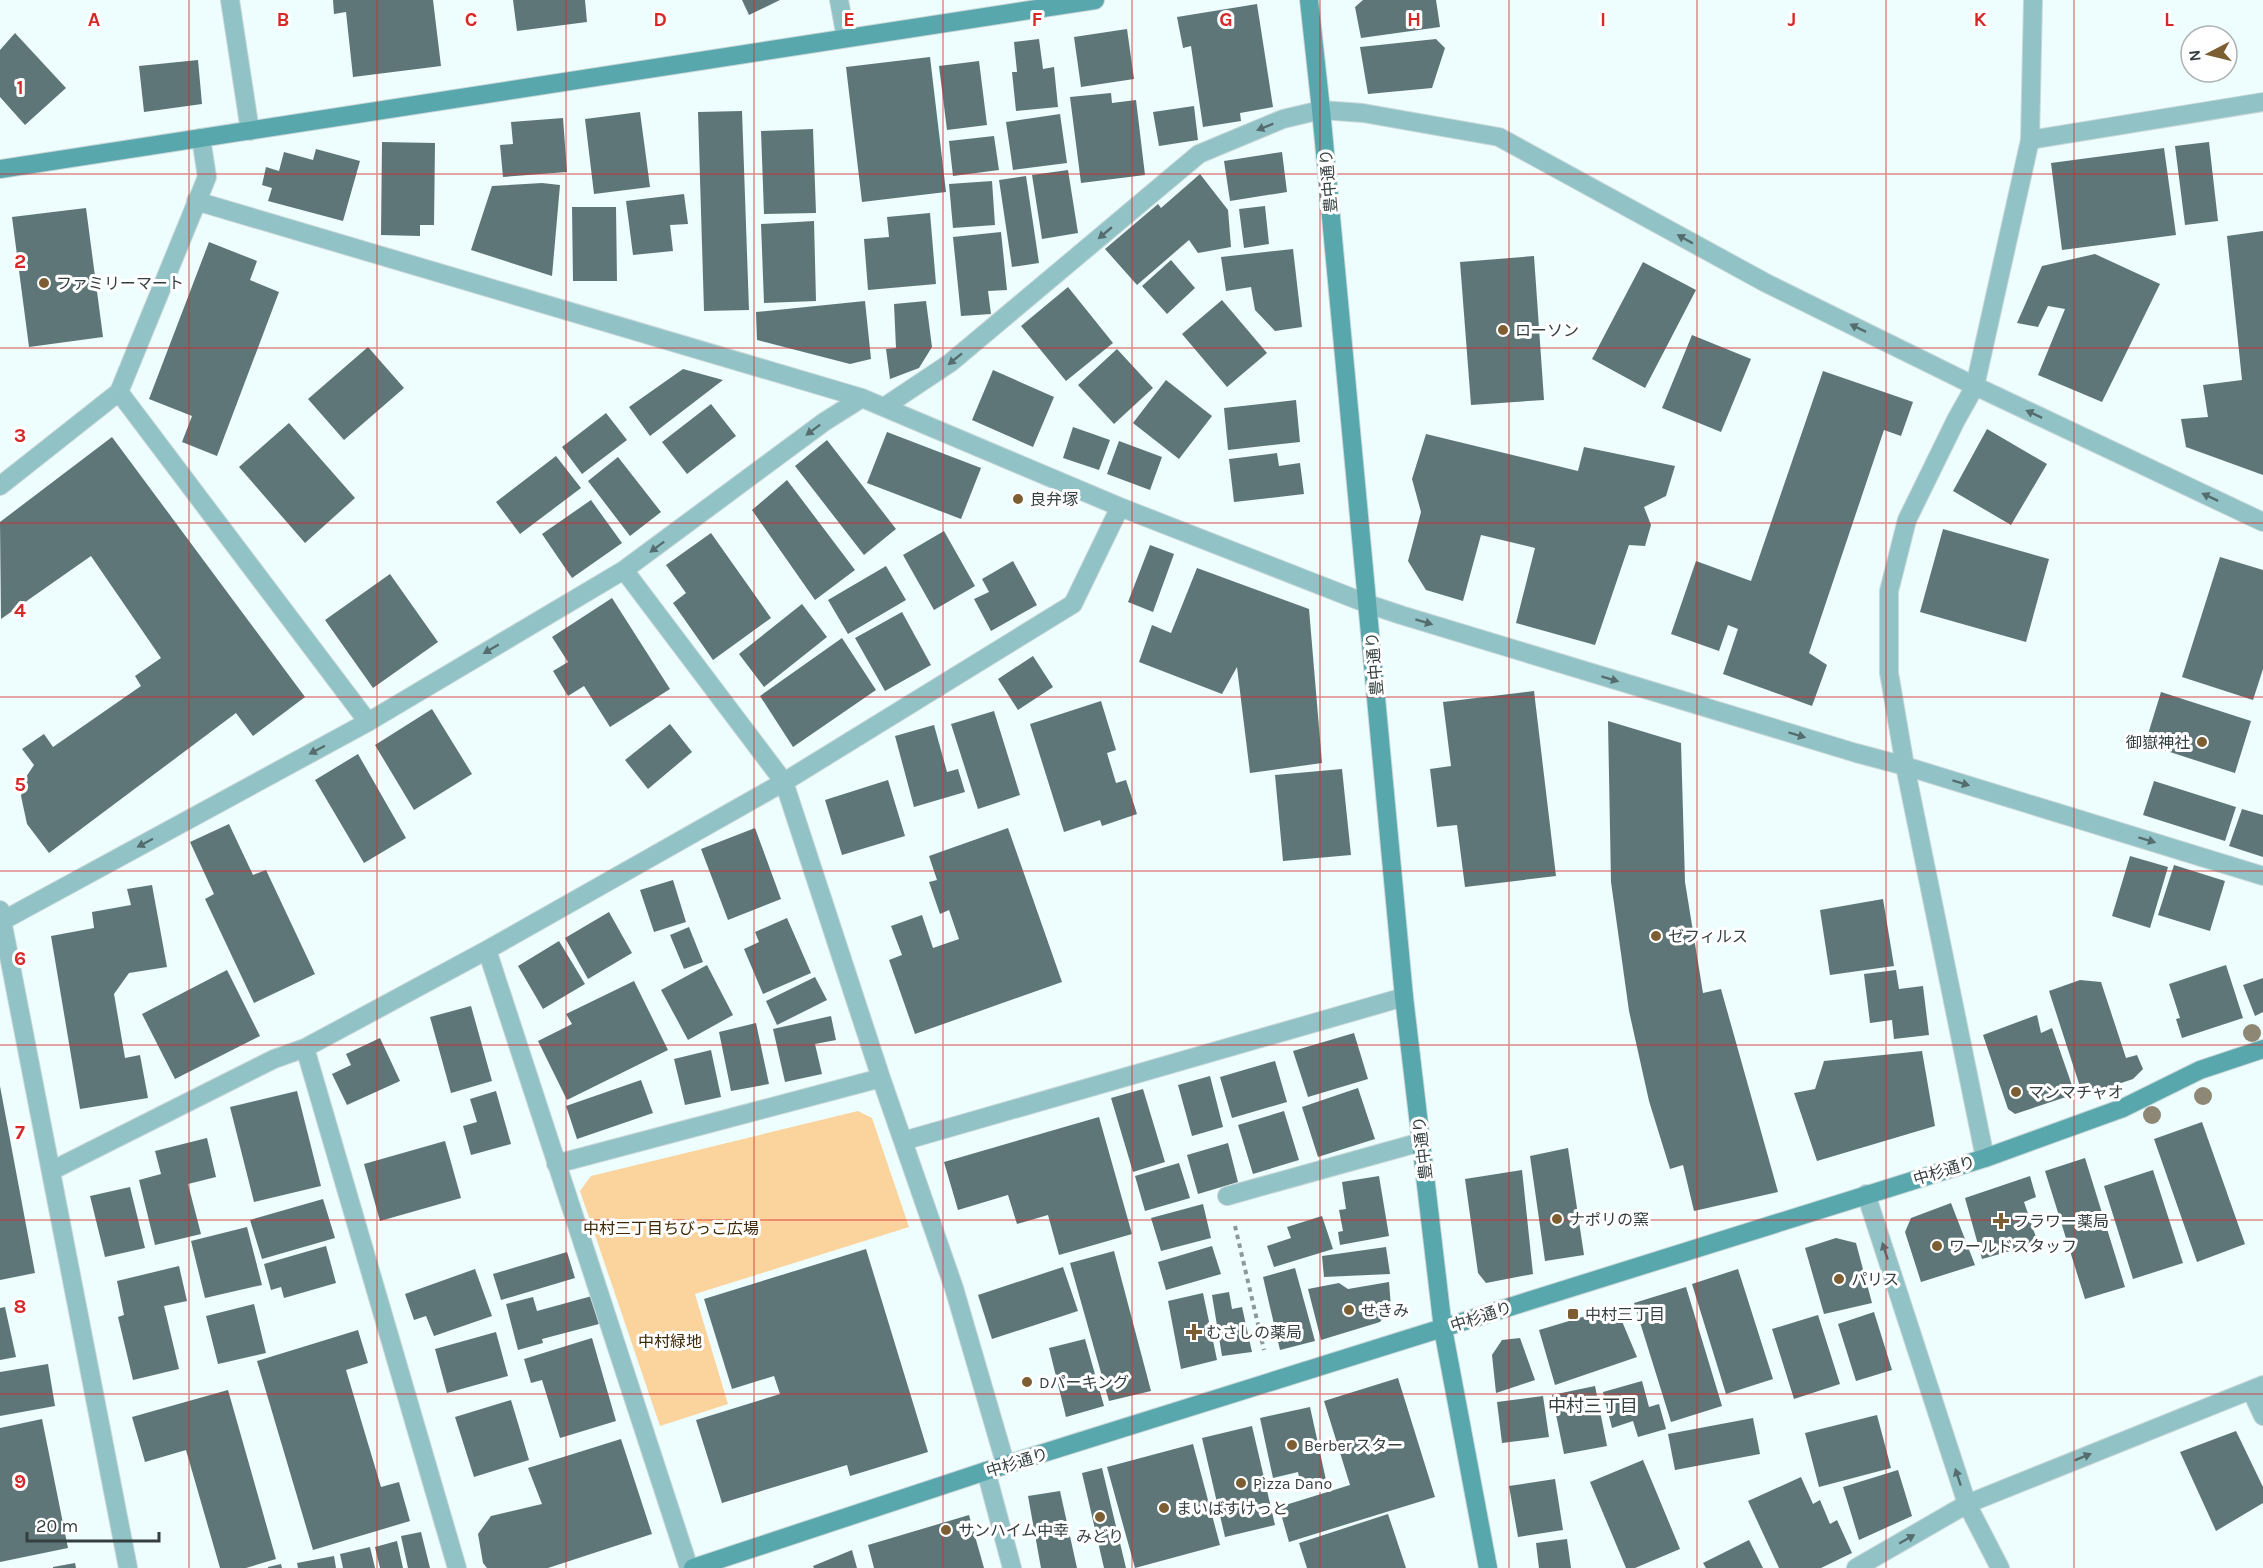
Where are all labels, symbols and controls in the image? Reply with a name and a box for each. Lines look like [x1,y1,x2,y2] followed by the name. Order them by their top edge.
[88,8,101,31] text: A
[277,8,289,31] text: B
[465,8,477,31] text: C
[653,8,667,31] text: D
[843,8,855,31] text: E
[1032,8,1043,31] text: F
[1219,8,1233,31] text: G
[1407,8,1421,31] text: H
[1600,8,1606,31] text: I
[1788,8,1796,31] text: J
[1973,8,1987,31] text: K
[2164,8,2174,31] text: L
[2179,24,2239,84] north arrow
[2184,49,2205,63] text: N
[16,76,24,99] text: 1
[1256,123,1274,132] one-way arrow
[1316,148,1341,214] street label: 豊中通り
[1097,227,1113,240] one-way arrow
[1677,234,1694,244] one-way arrow
[14,250,26,273] text: 2
[56,274,184,293] place label: ファミリーマート
[37,276,51,290] marker: ファミリーマート
[1515,321,1579,340] place label: ローソン
[1496,323,1510,337] marker: ローソン
[1850,324,1867,333] one-way arrow
[947,352,963,365] one-way arrow
[2025,409,2042,418] one-way arrow
[14,424,26,447] text: 3
[806,424,821,436] one-way arrow
[1030,490,1078,509] place label: 良弁塚
[1011,492,1025,506] marker: 良弁塚
[2202,493,2219,502] one-way arrow
[649,540,664,552] one-way arrow
[14,599,26,622] text: 4
[1415,618,1433,627] one-way arrow
[1362,631,1387,697] street label: 豊中通り
[482,644,499,654] one-way arrow
[1601,675,1619,684] one-way arrow
[1788,731,1806,740] one-way arrow
[2126,733,2190,752] place label: 御嶽神社
[2195,735,2209,749] marker: 御嶽神社
[308,745,325,755] one-way arrow
[14,773,26,796] text: 5
[1952,779,1970,788] one-way arrow
[2138,836,2156,845] one-way arrow
[137,838,154,848] one-way arrow
[1668,927,1748,946] place label: ゼフィルス
[1649,929,1663,943] marker: ゼフィルス
[14,947,26,970] text: 6
[2028,1083,2124,1102] place label: マンマチャオ
[2009,1085,2023,1099] marker: マンマチャオ
[1409,1115,1436,1181] street label: 豊中通り
[15,1121,25,1144] text: 7
[1911,1152,1978,1189] street label: 中杉通り
[1569,1210,1649,1229] place label: ナポリの窯
[1550,1212,1564,1226] marker: ナポリの窯
[2013,1212,2109,1231] place label: フラワー薬局
[1994,1214,2008,1228] marker: フラワー薬局
[583,1219,759,1238] park label: 中村三丁目ちびっこ広場
[1949,1237,2077,1256] place label: ワールドスタッフ
[1930,1239,1944,1253] marker: ワールドスタッフ
[1879,1242,1889,1260] one-way arrow
[1851,1270,1899,1289] place label: パリス
[1832,1272,1846,1286] marker: パリス
[14,1295,26,1318] text: 8
[1448,1298,1515,1335] street label: 中杉通り
[1361,1301,1409,1320] place label: せきみ
[1342,1303,1356,1317] marker: せきみ
[1585,1305,1665,1324] place label: 中村三丁目
[1566,1307,1580,1321] marker: 中村三丁目
[1206,1323,1302,1342] place label: むさしの薬局
[1187,1325,1201,1339] marker: むさしの薬局
[638,1332,702,1351] park label: 中村緑地
[1039,1373,1129,1392] place label: Dパーキング
[1020,1375,1034,1389] marker: Dパーキング
[1548,1395,1638,1417] district label: 中村三丁目
[1304,1436,1403,1455] place label: Berber スター
[1285,1438,1299,1452] marker: Berber スター
[984,1444,1051,1481] street label: 中杉通り
[2075,1452,2093,1462] one-way arrow
[1953,1468,1962,1486] one-way arrow
[14,1470,26,1493] text: 9
[1253,1474,1332,1493] place label: Pizza Dano
[1234,1476,1248,1490] marker: Pizza Dano
[1176,1499,1288,1518] place label: まいばすけっと
[1157,1501,1171,1515] marker: まいばすけっと
[27,1505,159,1543] scale bar
[1093,1510,1107,1524] marker: みどり
[36,1515,78,1537] text: 20 m
[958,1521,1069,1540] place label: サンハイム中幸
[939,1523,953,1537] marker: サンハイム中幸
[1076,1527,1124,1546] place label: みどり
[1898,1534,1915,1544] one-way arrow

